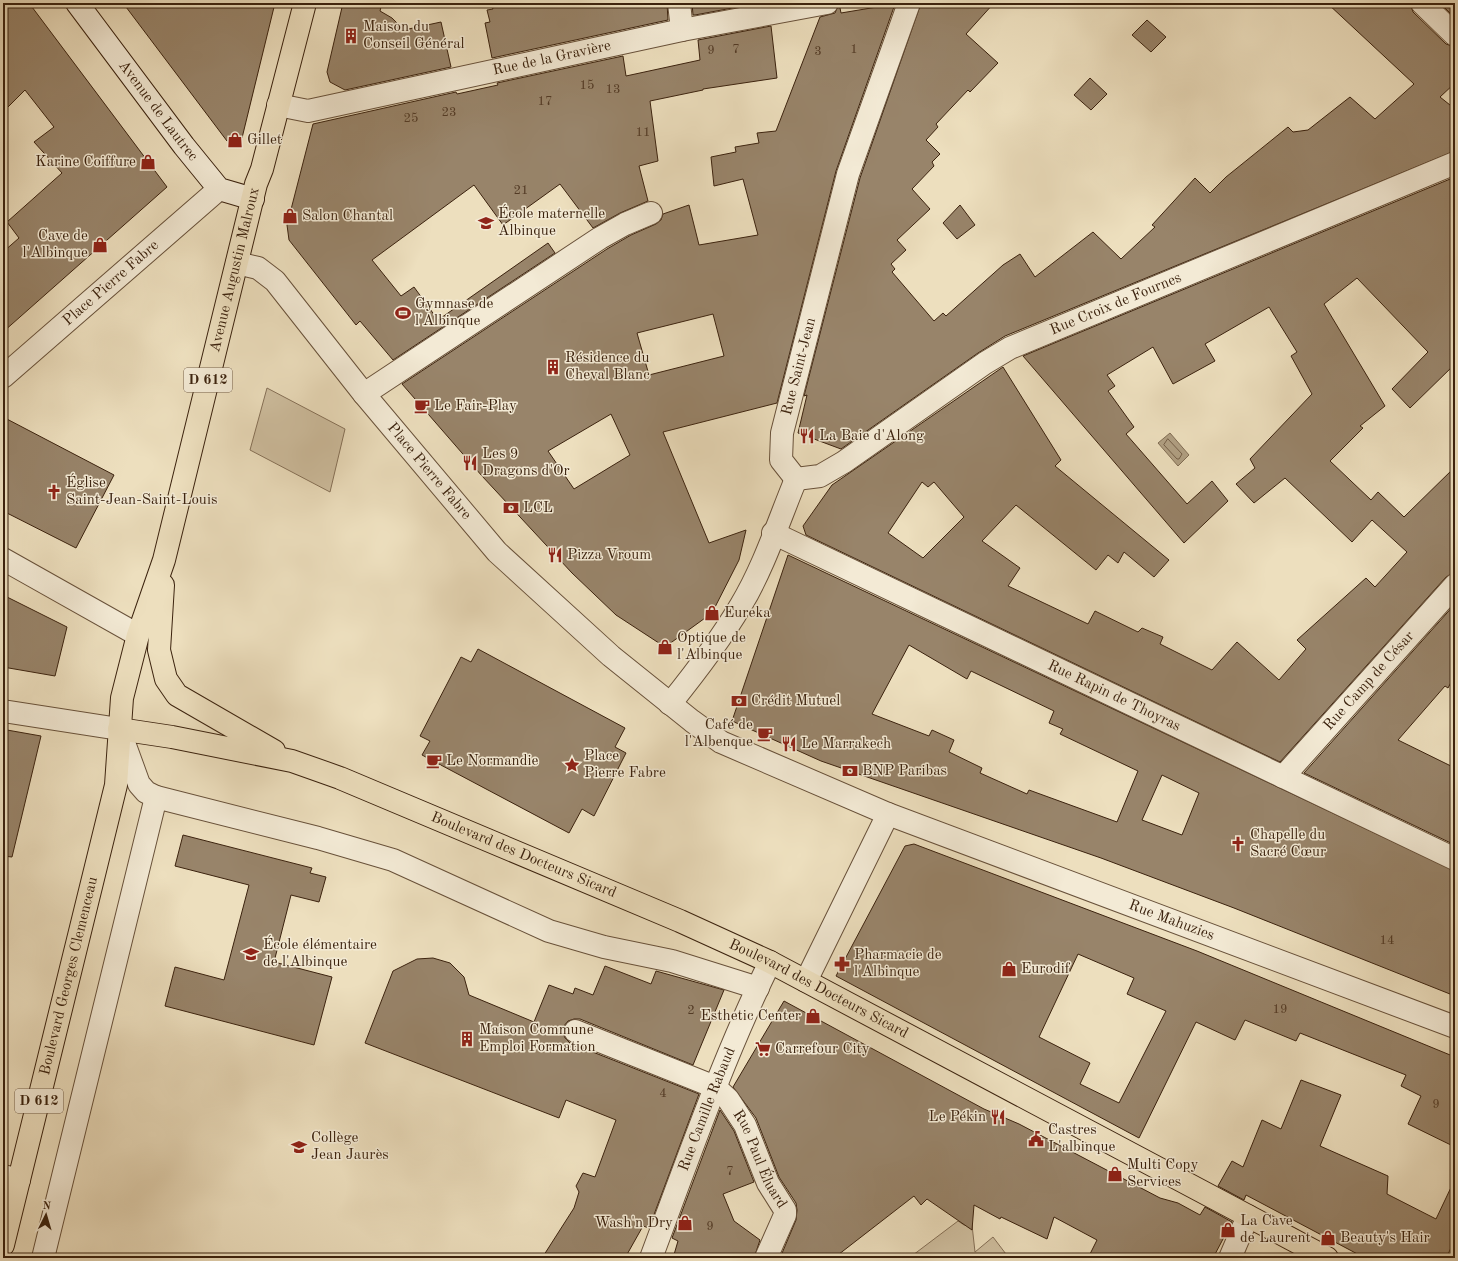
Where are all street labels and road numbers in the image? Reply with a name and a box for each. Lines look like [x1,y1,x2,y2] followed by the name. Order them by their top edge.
[491,38,612,78] street label: Rue de la Gravière
[116,58,201,164] street label: Avenue de Lautrec
[208,186,262,354] street label: Avenue Augustin Malroux
[60,238,162,329] street label: Place Pierre Fabre
[1048,270,1184,338] street label: Rue Croix de Fournes
[779,316,819,417] street label: Rue Saint-Jean
[184,368,232,392] road number: D 612
[384,420,474,523] street label: Place Pierre Fabre
[1321,629,1417,733] street label: Rue Camp de César
[1045,658,1183,734] street label: Rue Rapin de Thoyras
[429,810,619,901] street label: Boulevard des Docteurs Sicard
[37,875,101,1077] street label: Boulevard Georges Clemenceau
[1127,898,1216,943] street label: Rue Mahuzies
[726,937,911,1041] street label: Boulevard des Docteurs Sicard
[676,1045,738,1173] street label: Rue Camille Rabaud
[15,1089,63,1113] road number: D 612
[730,1107,790,1211] street label: Rue Paul Éluard

